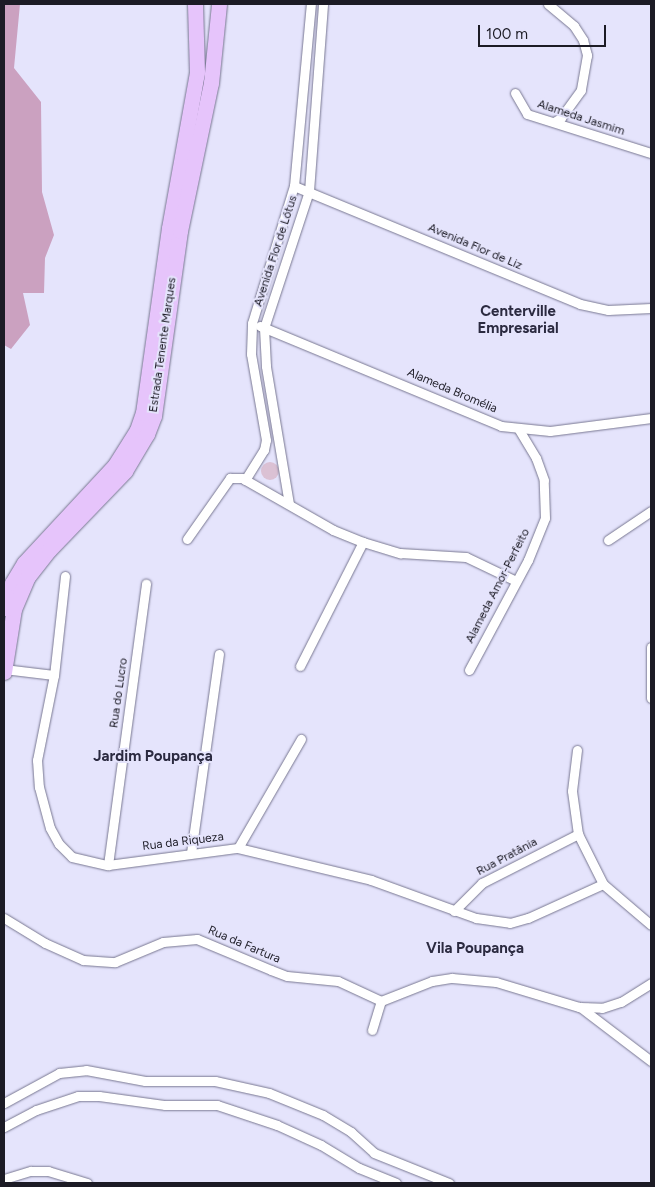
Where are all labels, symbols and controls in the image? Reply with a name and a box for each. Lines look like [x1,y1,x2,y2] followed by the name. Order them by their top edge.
[480,15,608,47] scale bar
[486,25,528,43] text: 100 m
[536,97,626,139] street label: Alameda Jasmim
[251,194,301,308] street label: Avenida Flor de Lótus
[426,221,524,273] street label: Avenida Flor de Liz
[146,277,180,413] street label: Estrada Tenente Marques
[477,302,559,337] district label: Centerville Empresarial
[405,366,499,416] street label: Alameda Bromélia
[463,526,533,646] street label: Alameda Amor-Perfeito
[107,657,131,729] street label: Rua do Lucro
[93,748,213,766] district label: Jardim Poupança
[141,830,225,854] street label: Rua da Riqueza
[474,835,540,879] street label: Rua Pratânia
[206,923,282,967] street label: Rua da Fartura
[426,940,524,958] district label: Vila Poupança

